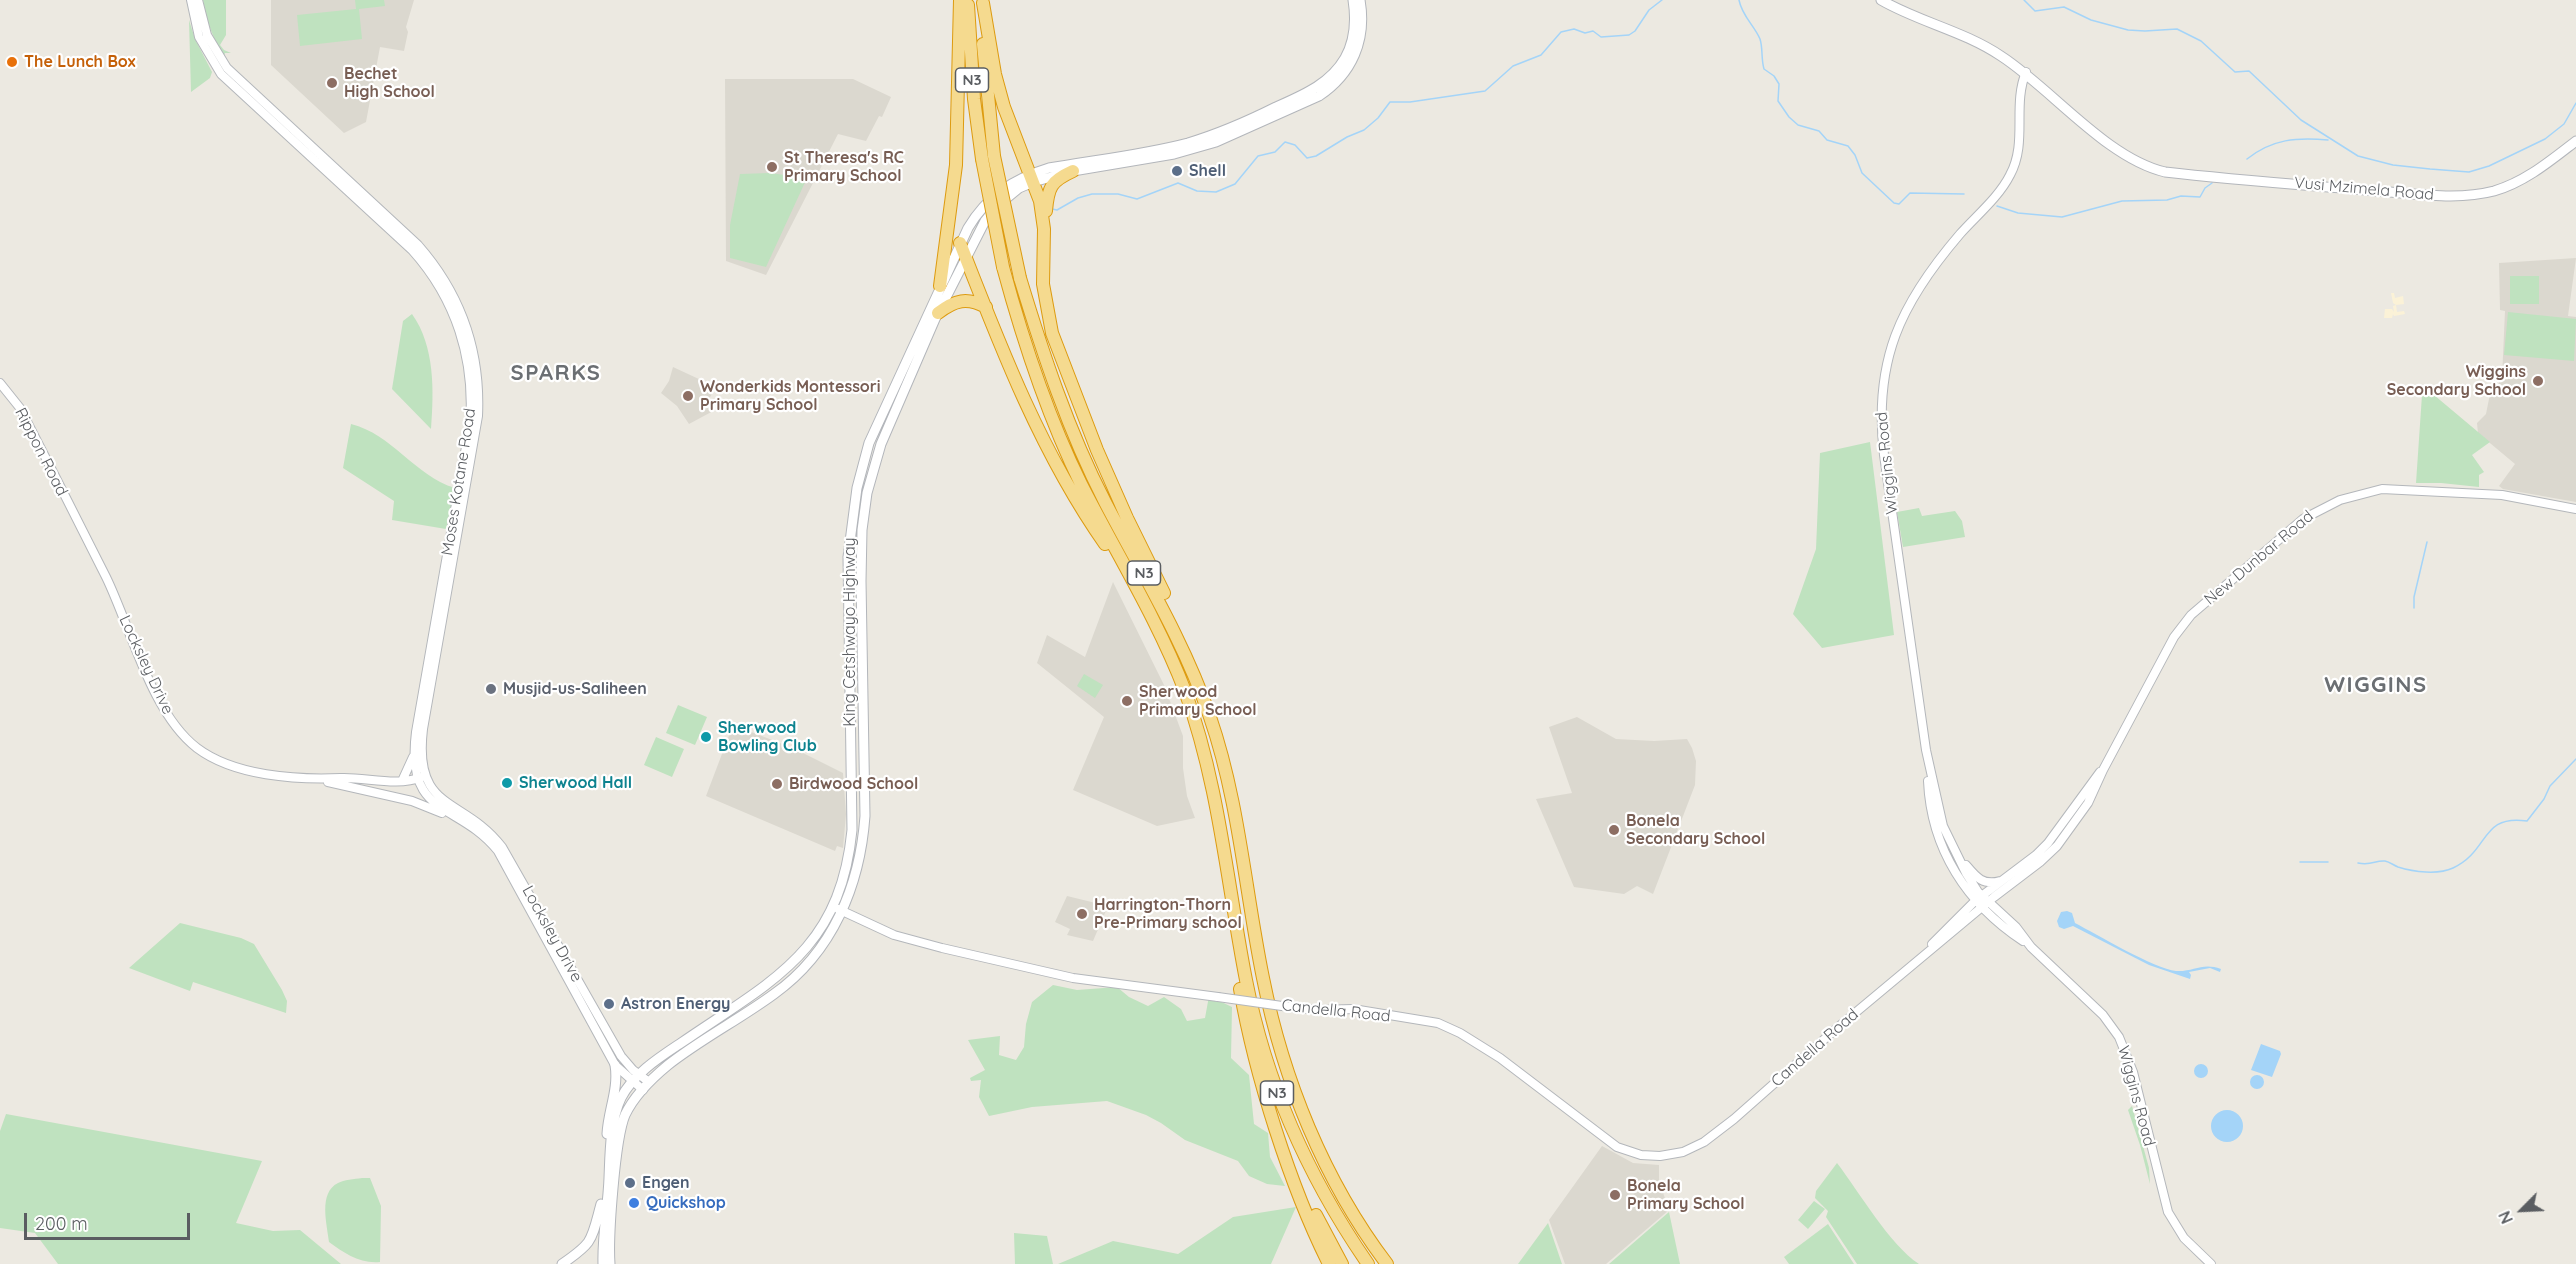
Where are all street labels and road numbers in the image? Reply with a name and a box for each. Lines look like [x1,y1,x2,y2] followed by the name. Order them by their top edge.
[956,68,988,92] road number: N3
[2293,173,2435,205] street label: Vusi Mzimela Road
[11,405,71,499] street label: Rippon Road
[438,407,480,557] street label: Moses Kotane Road
[1872,411,1902,515] street label: Wiggins Road
[2201,507,2317,609] street label: New Dunbar Road
[840,537,860,727] street label: King Cetshwayo Highway
[1128,561,1160,585] road number: N3
[115,613,177,717] street label: Locksley Drive
[518,883,586,985] street label: Locksley Drive
[1281,996,1391,1026] street label: Candella Road
[1767,1005,1863,1091] street label: Candella Road
[2113,1044,2159,1148] street label: Wiggins Road
[1260,1081,1294,1105] road number: N3

